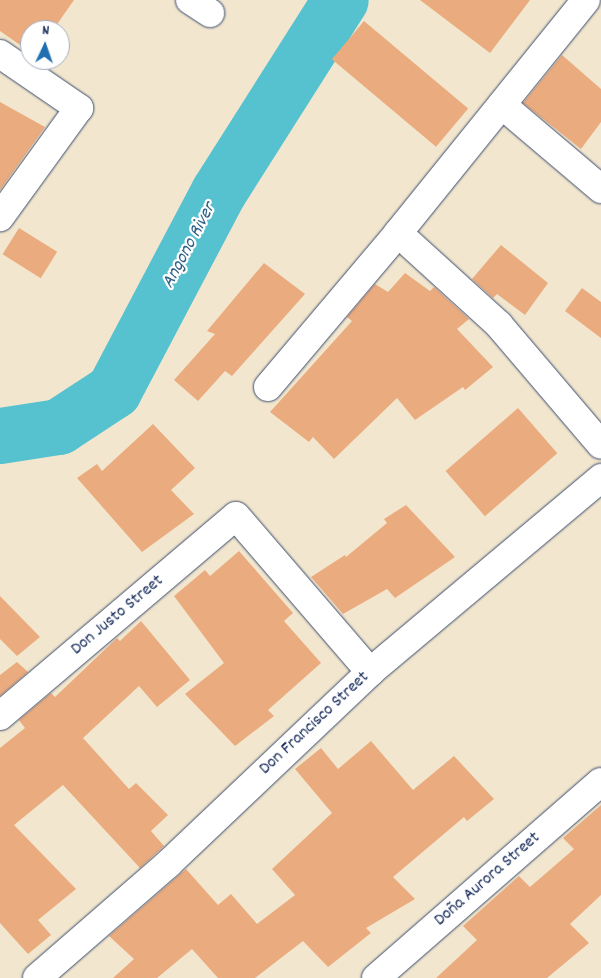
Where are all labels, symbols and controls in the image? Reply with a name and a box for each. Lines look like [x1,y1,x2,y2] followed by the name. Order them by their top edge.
[20,20,70,70] north arrow
[42,21,50,41] text: N
[158,199,222,293] water label: Angono River
[67,571,169,661] street label: Don Justo Street
[256,668,374,780] street label: Don Francisco Street
[431,828,545,932] street label: Doña Aurora Street

